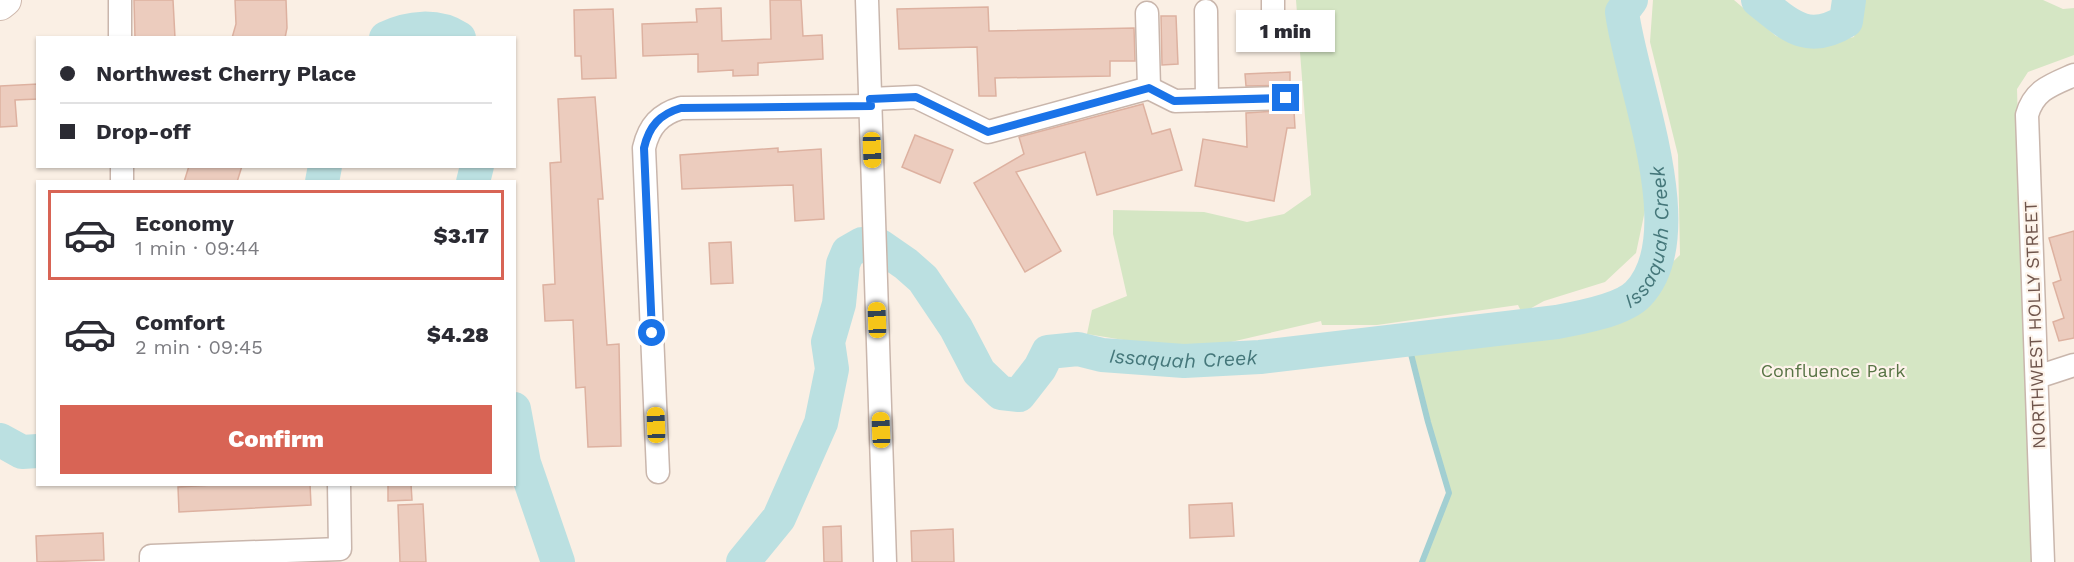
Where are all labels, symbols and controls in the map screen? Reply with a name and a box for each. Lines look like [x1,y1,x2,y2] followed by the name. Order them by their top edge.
[1236,11,1336,53] callout: 1 min
[1260,19,1311,43] text: 1 min
[96,61,356,86] text: Northwest Cherry Place
[1272,84,1299,111] route end
[96,119,191,144] text: Drop-off
[862,132,882,168] car
[1620,163,1673,313] water label: Issaquah Creek
[2020,201,2049,449] street label: NORTHWEST HOLLY STREET
[63,208,117,262] icon: car
[135,211,234,236] text: Economy
[434,223,489,248] text: $3.17
[135,236,260,260] text: 1 min · 09:44
[867,302,887,338] car
[63,307,117,361] icon: car
[135,310,225,335] text: Comfort
[638,319,665,346] route start
[427,322,489,347] text: $4.28
[135,335,263,359] text: 2 min · 09:45
[1108,344,1259,373] water label: Issaquah Creek
[1761,360,1905,381] park label: Confluence Park
[60,405,492,474] button: Confirm
[646,407,666,443] car
[871,412,891,448] car

